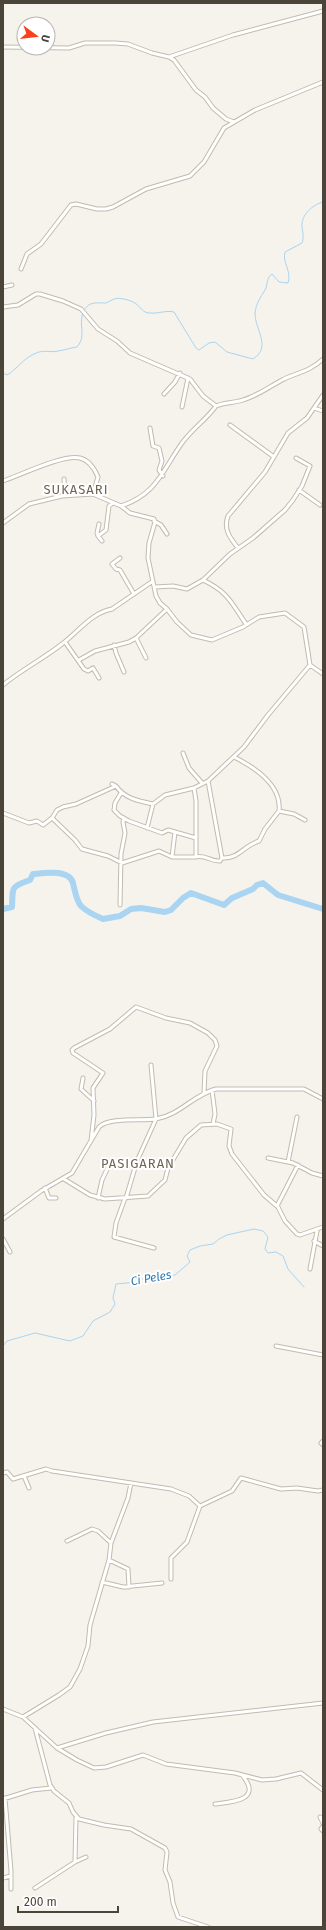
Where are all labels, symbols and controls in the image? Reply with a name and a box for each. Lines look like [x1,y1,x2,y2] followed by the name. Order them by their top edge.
[16,16,56,56] north arrow
[38,33,52,44] text: U
[44,482,108,497] district label: SUKASARI
[101,1156,175,1171] district label: PASIGARAN
[130,1267,173,1288] water label: Ci Peles
[18,1888,118,1914] scale bar
[24,1895,57,1909] text: 200 m

